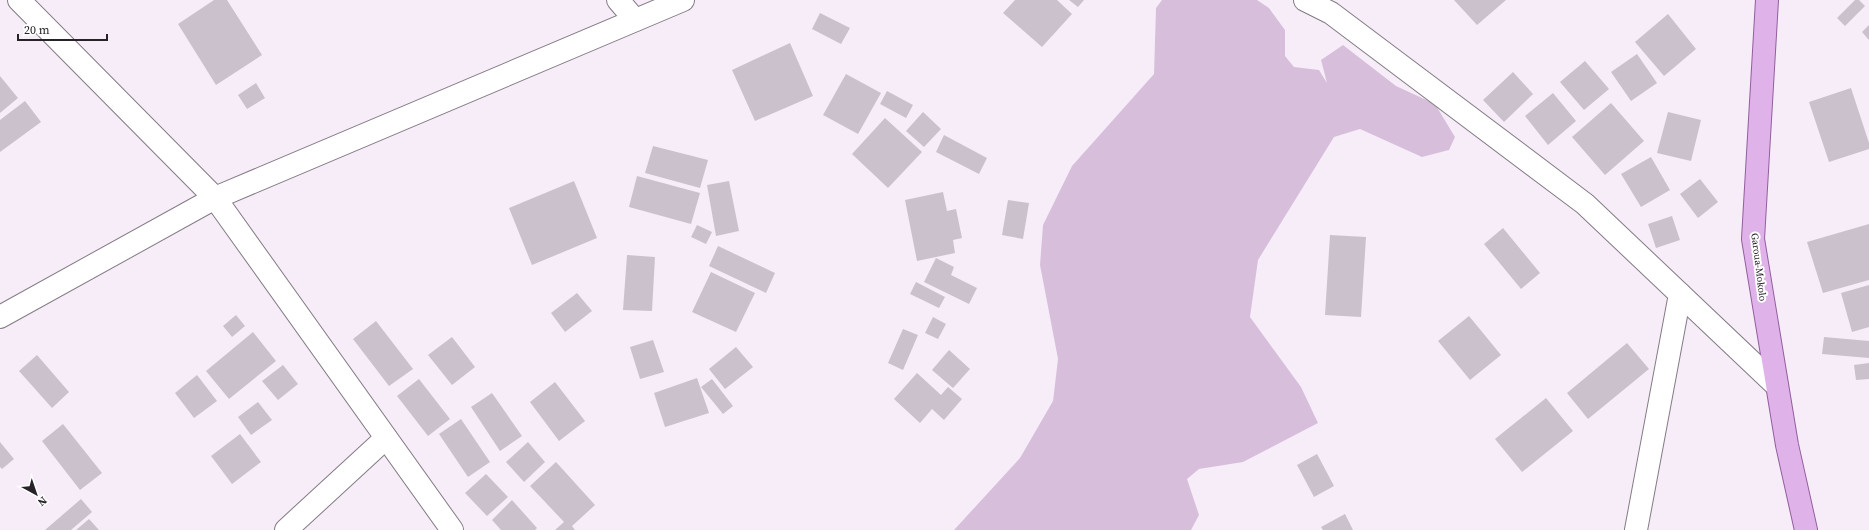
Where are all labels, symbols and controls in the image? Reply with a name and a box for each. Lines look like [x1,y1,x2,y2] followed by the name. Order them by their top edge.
[18,16,107,42] scale bar
[24,22,50,38] text: 20 m
[1748,232,1770,302] street label: Garoua-Mokolo
[16,474,56,514] north arrow
[34,493,50,510] text: N

